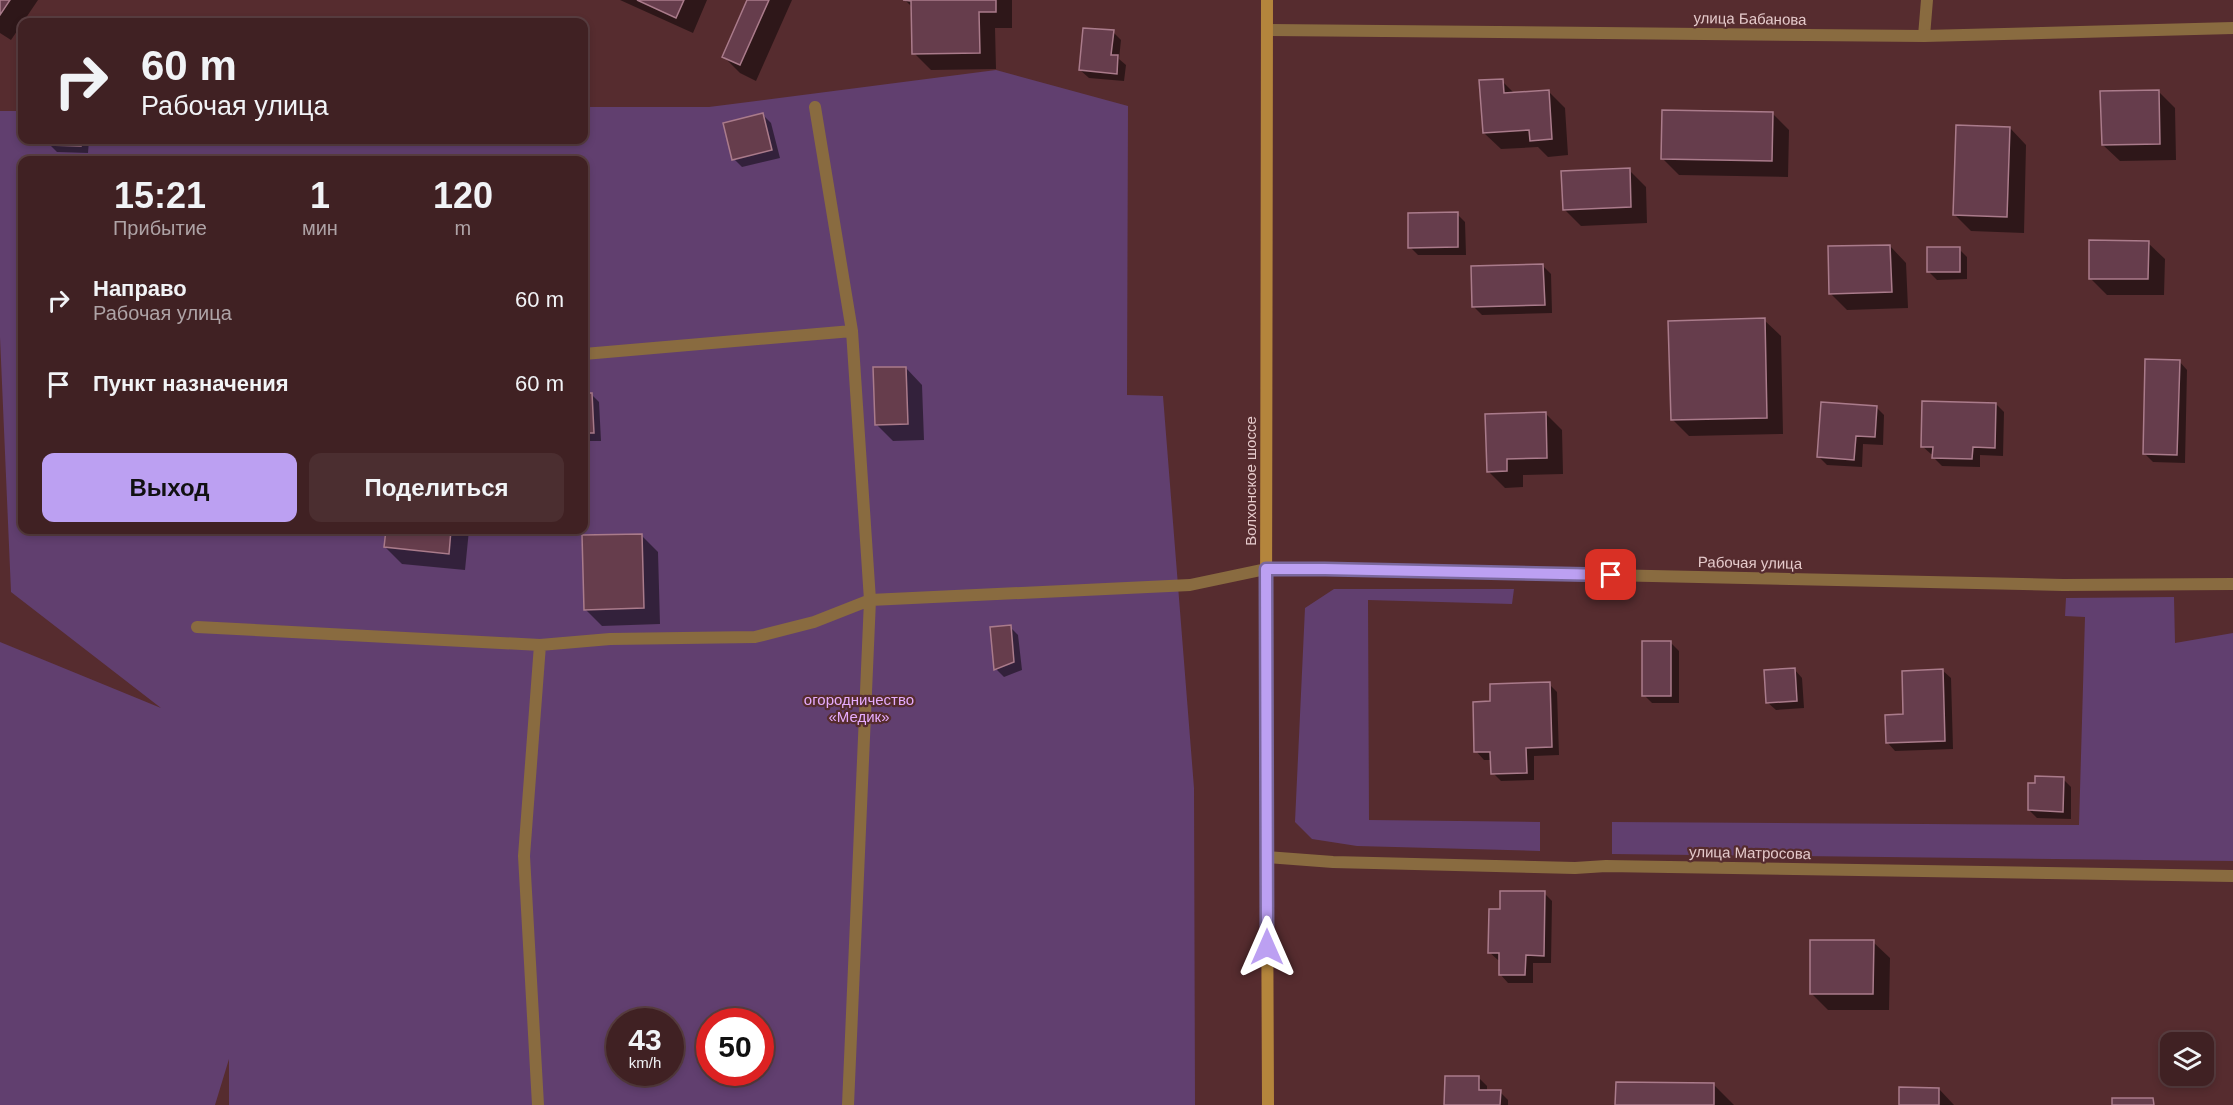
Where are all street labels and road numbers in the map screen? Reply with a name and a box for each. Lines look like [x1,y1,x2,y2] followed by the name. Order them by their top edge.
[1693,9,1807,28] street label: улица Бабанова
[1242,416,1259,546] street label: Волхонское шоссе
[1698,553,1803,572] street label: Рабочая улица
[1689,843,1812,862] street label: улица Матросова

